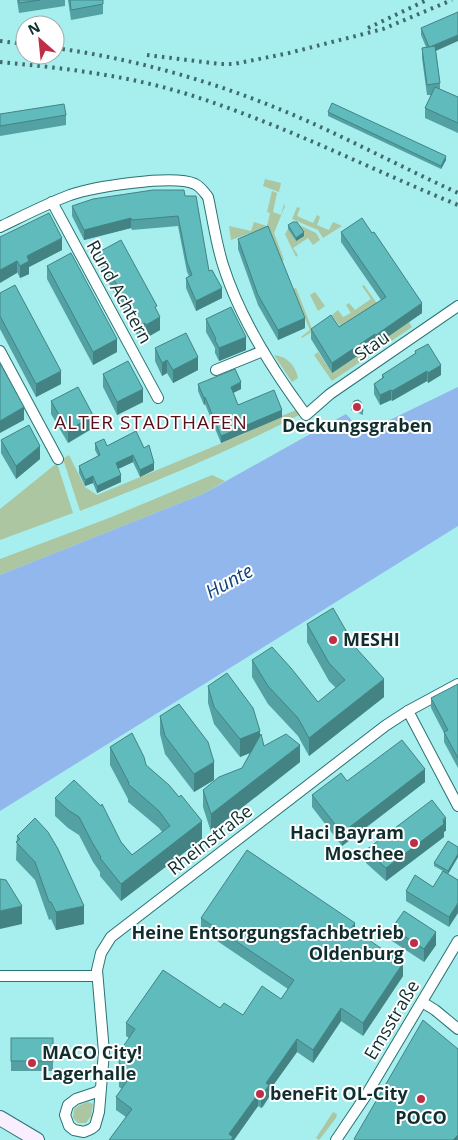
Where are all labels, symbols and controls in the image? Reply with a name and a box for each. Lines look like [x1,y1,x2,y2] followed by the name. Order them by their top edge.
[15,15,65,65] north arrow
[24,17,43,39] text: N
[82,235,158,348] street label: Rund Achtern
[349,325,394,366] street label: Stau
[351,401,363,413] marker: Deckungsgraben
[54,409,248,435] district label: ALTER STADTHAFEN
[282,413,432,437] place label: Deckungsgraben
[201,557,257,605] water label: Hunte
[343,627,400,651] place label: MESHI
[327,634,339,646] marker: MESHI
[162,799,257,880] street label: Rheinstraße
[290,820,404,865] place label: Haci Bayram Moschee
[408,837,420,849] marker: Haci Bayram Moschee
[132,920,404,965] place label: Heine Entsorgungsfachbetrieb Oldenburg
[408,937,420,949] marker: Heine Entsorgungsfachbetrieb Oldenburg
[358,975,424,1064] street label: Emsstraße
[42,1040,142,1085] place label: MACO City! Lagerhalle
[26,1057,38,1069] marker: MACO City! Lagerhalle
[270,1081,408,1105] place label: beneFit OL-City
[254,1088,266,1100] marker: beneFit OL-City
[415,1093,427,1105] marker: POCO
[395,1105,447,1129] place label: POCO

